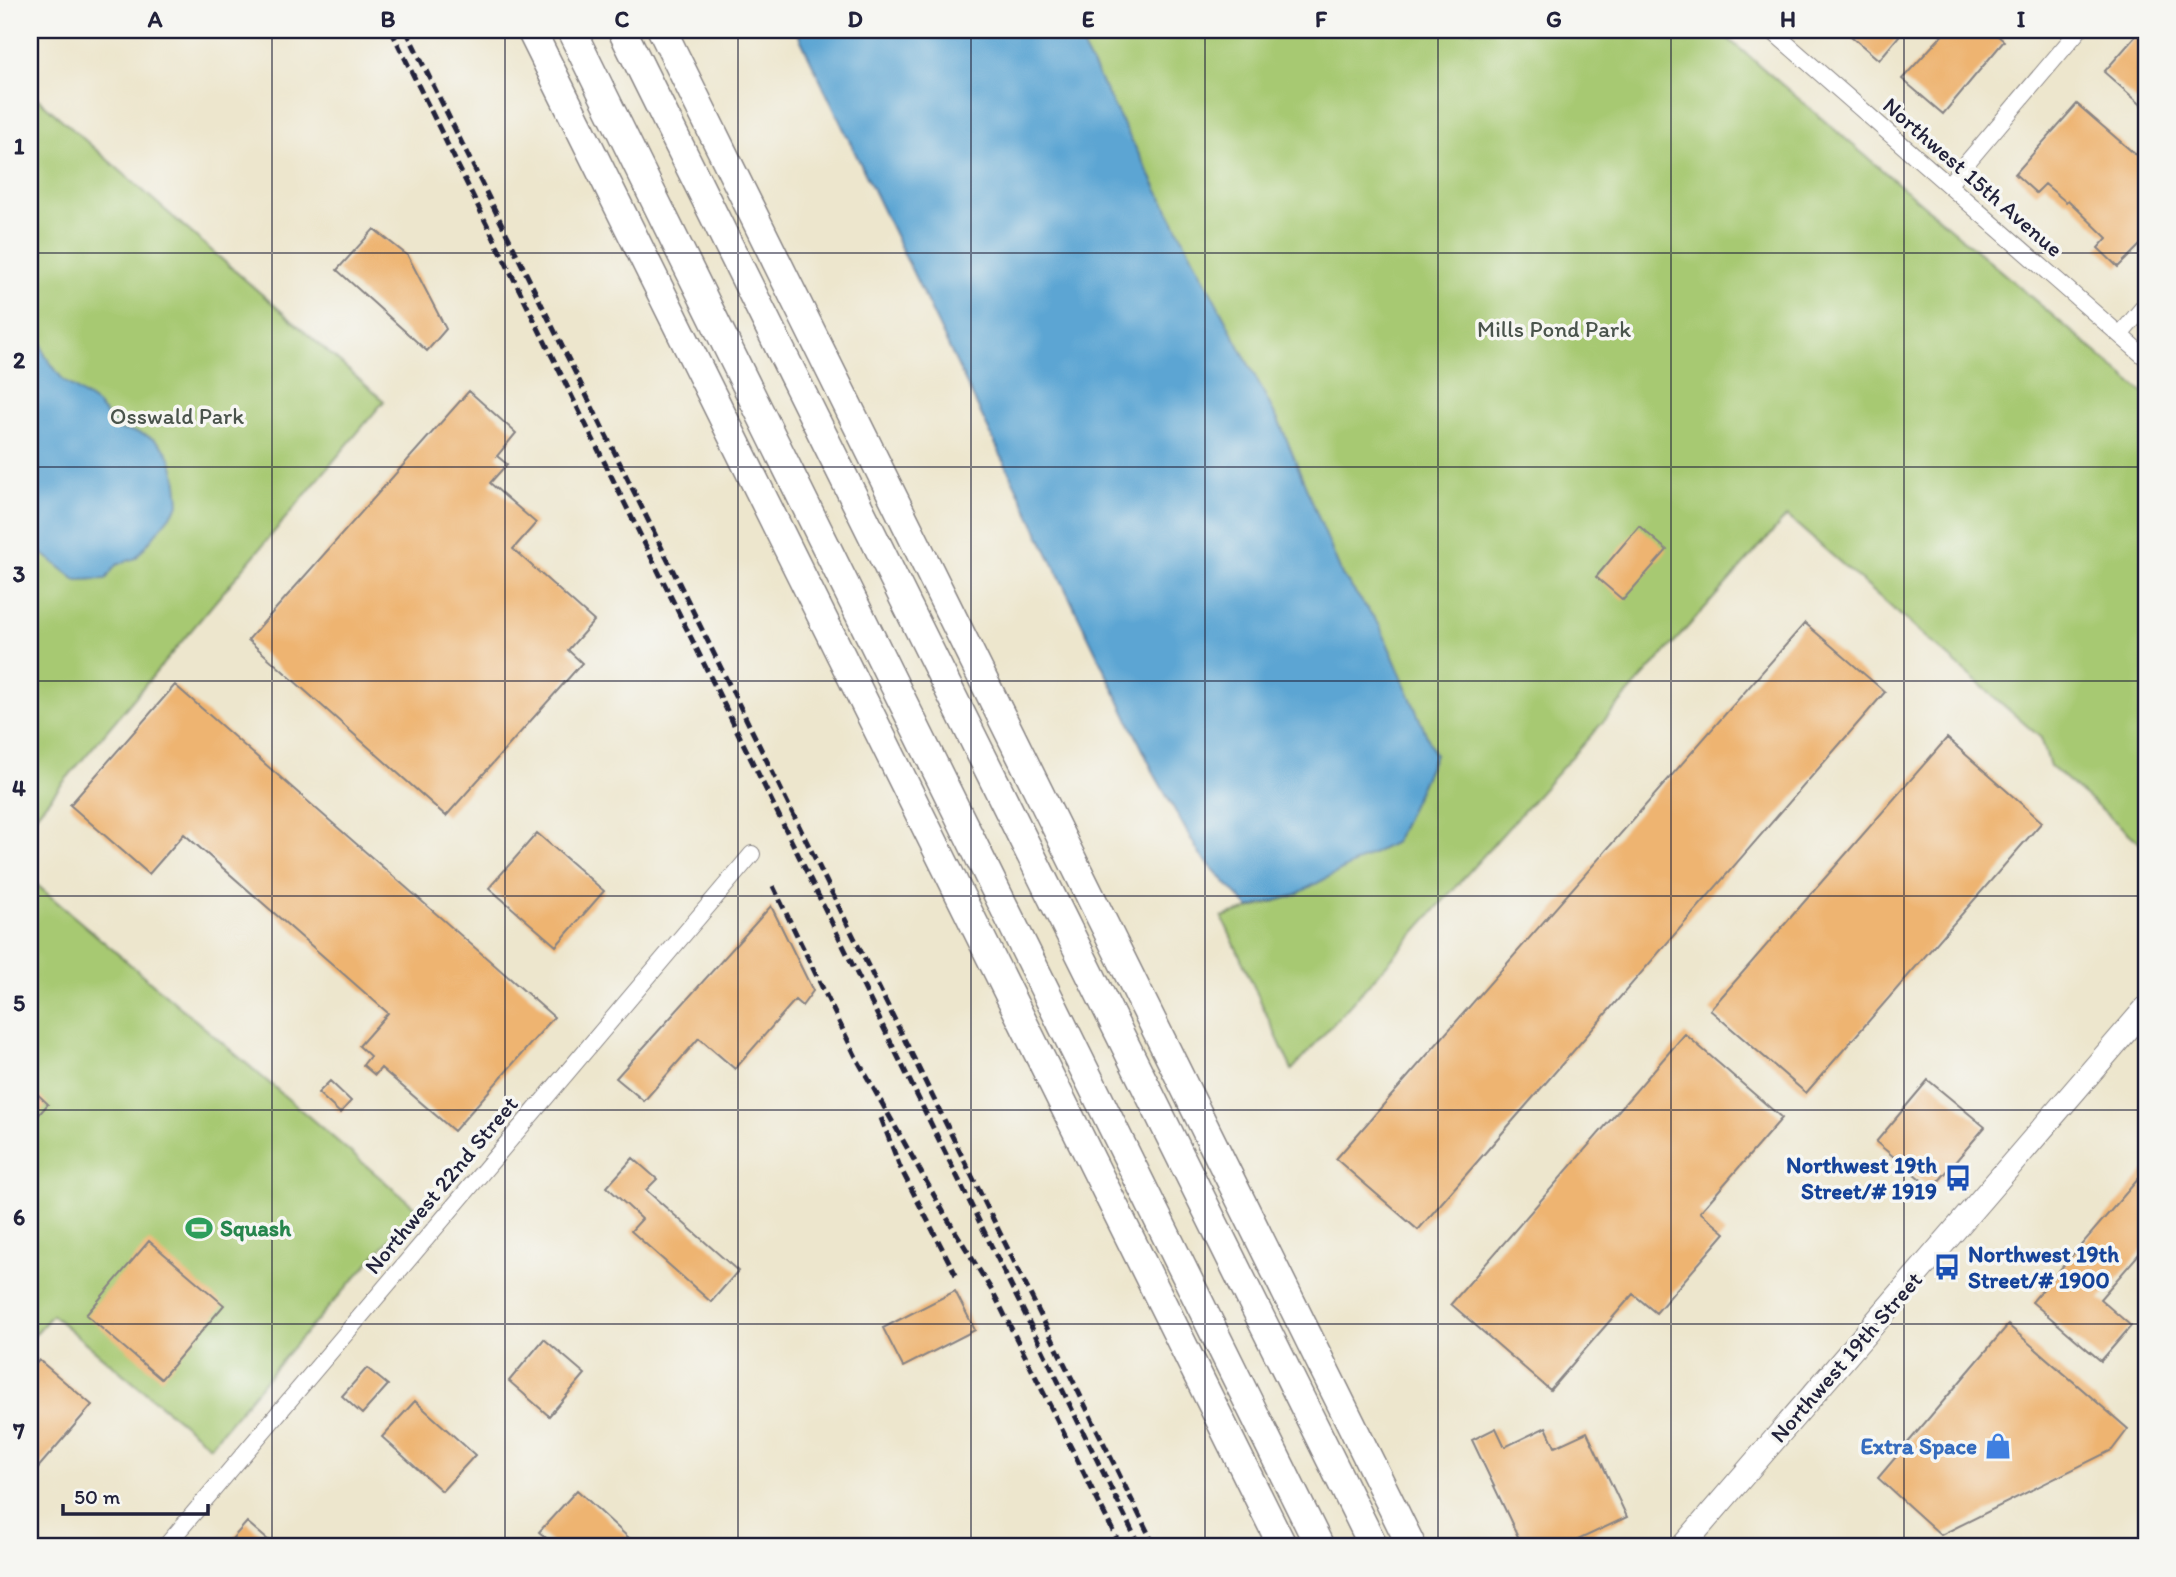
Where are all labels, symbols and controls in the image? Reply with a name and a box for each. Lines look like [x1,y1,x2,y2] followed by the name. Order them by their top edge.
[147,5,163,33] text: A
[381,5,396,33] text: B
[615,5,630,33] text: C
[847,5,863,33] text: D
[1082,5,1095,33] text: E
[1315,5,1328,33] text: F
[1546,5,1562,33] text: G
[1780,5,1796,33] text: H
[2017,5,2026,33] text: I
[1877,91,2069,263] street label: Northwest 15th Avenue
[14,132,25,160] text: 1
[1477,315,1631,343] park label: Mills Pond Park
[13,346,26,374] text: 2
[110,402,244,430] park label: Osswald Park
[13,560,26,588] text: 3
[12,774,26,802] text: 4
[13,989,25,1017] text: 5
[358,1090,524,1280] street label: Northwest 22nd Street
[1786,1151,1937,1205] place label: Northwest 19th Street/# 1919
[1943,1163,1973,1193] bus stop icon: Northwest 19th Street/# 1919
[13,1203,25,1231] text: 6
[184,1213,214,1243] sports icon: Squash
[220,1214,292,1242] place label: Squash
[1968,1240,2119,1294] place label: Northwest 19th Street/# 1900
[1932,1252,1962,1282] bus stop icon: Northwest 19th Street/# 1900
[1764,1265,1928,1448] street label: Northwest 19th Street
[12,1417,25,1445] text: 7
[1983,1431,2013,1461] shop icon: Extra Space
[1860,1432,1977,1460] place label: Extra Space
[63,1472,208,1516] scale bar
[74,1484,121,1509] text: 50 m

